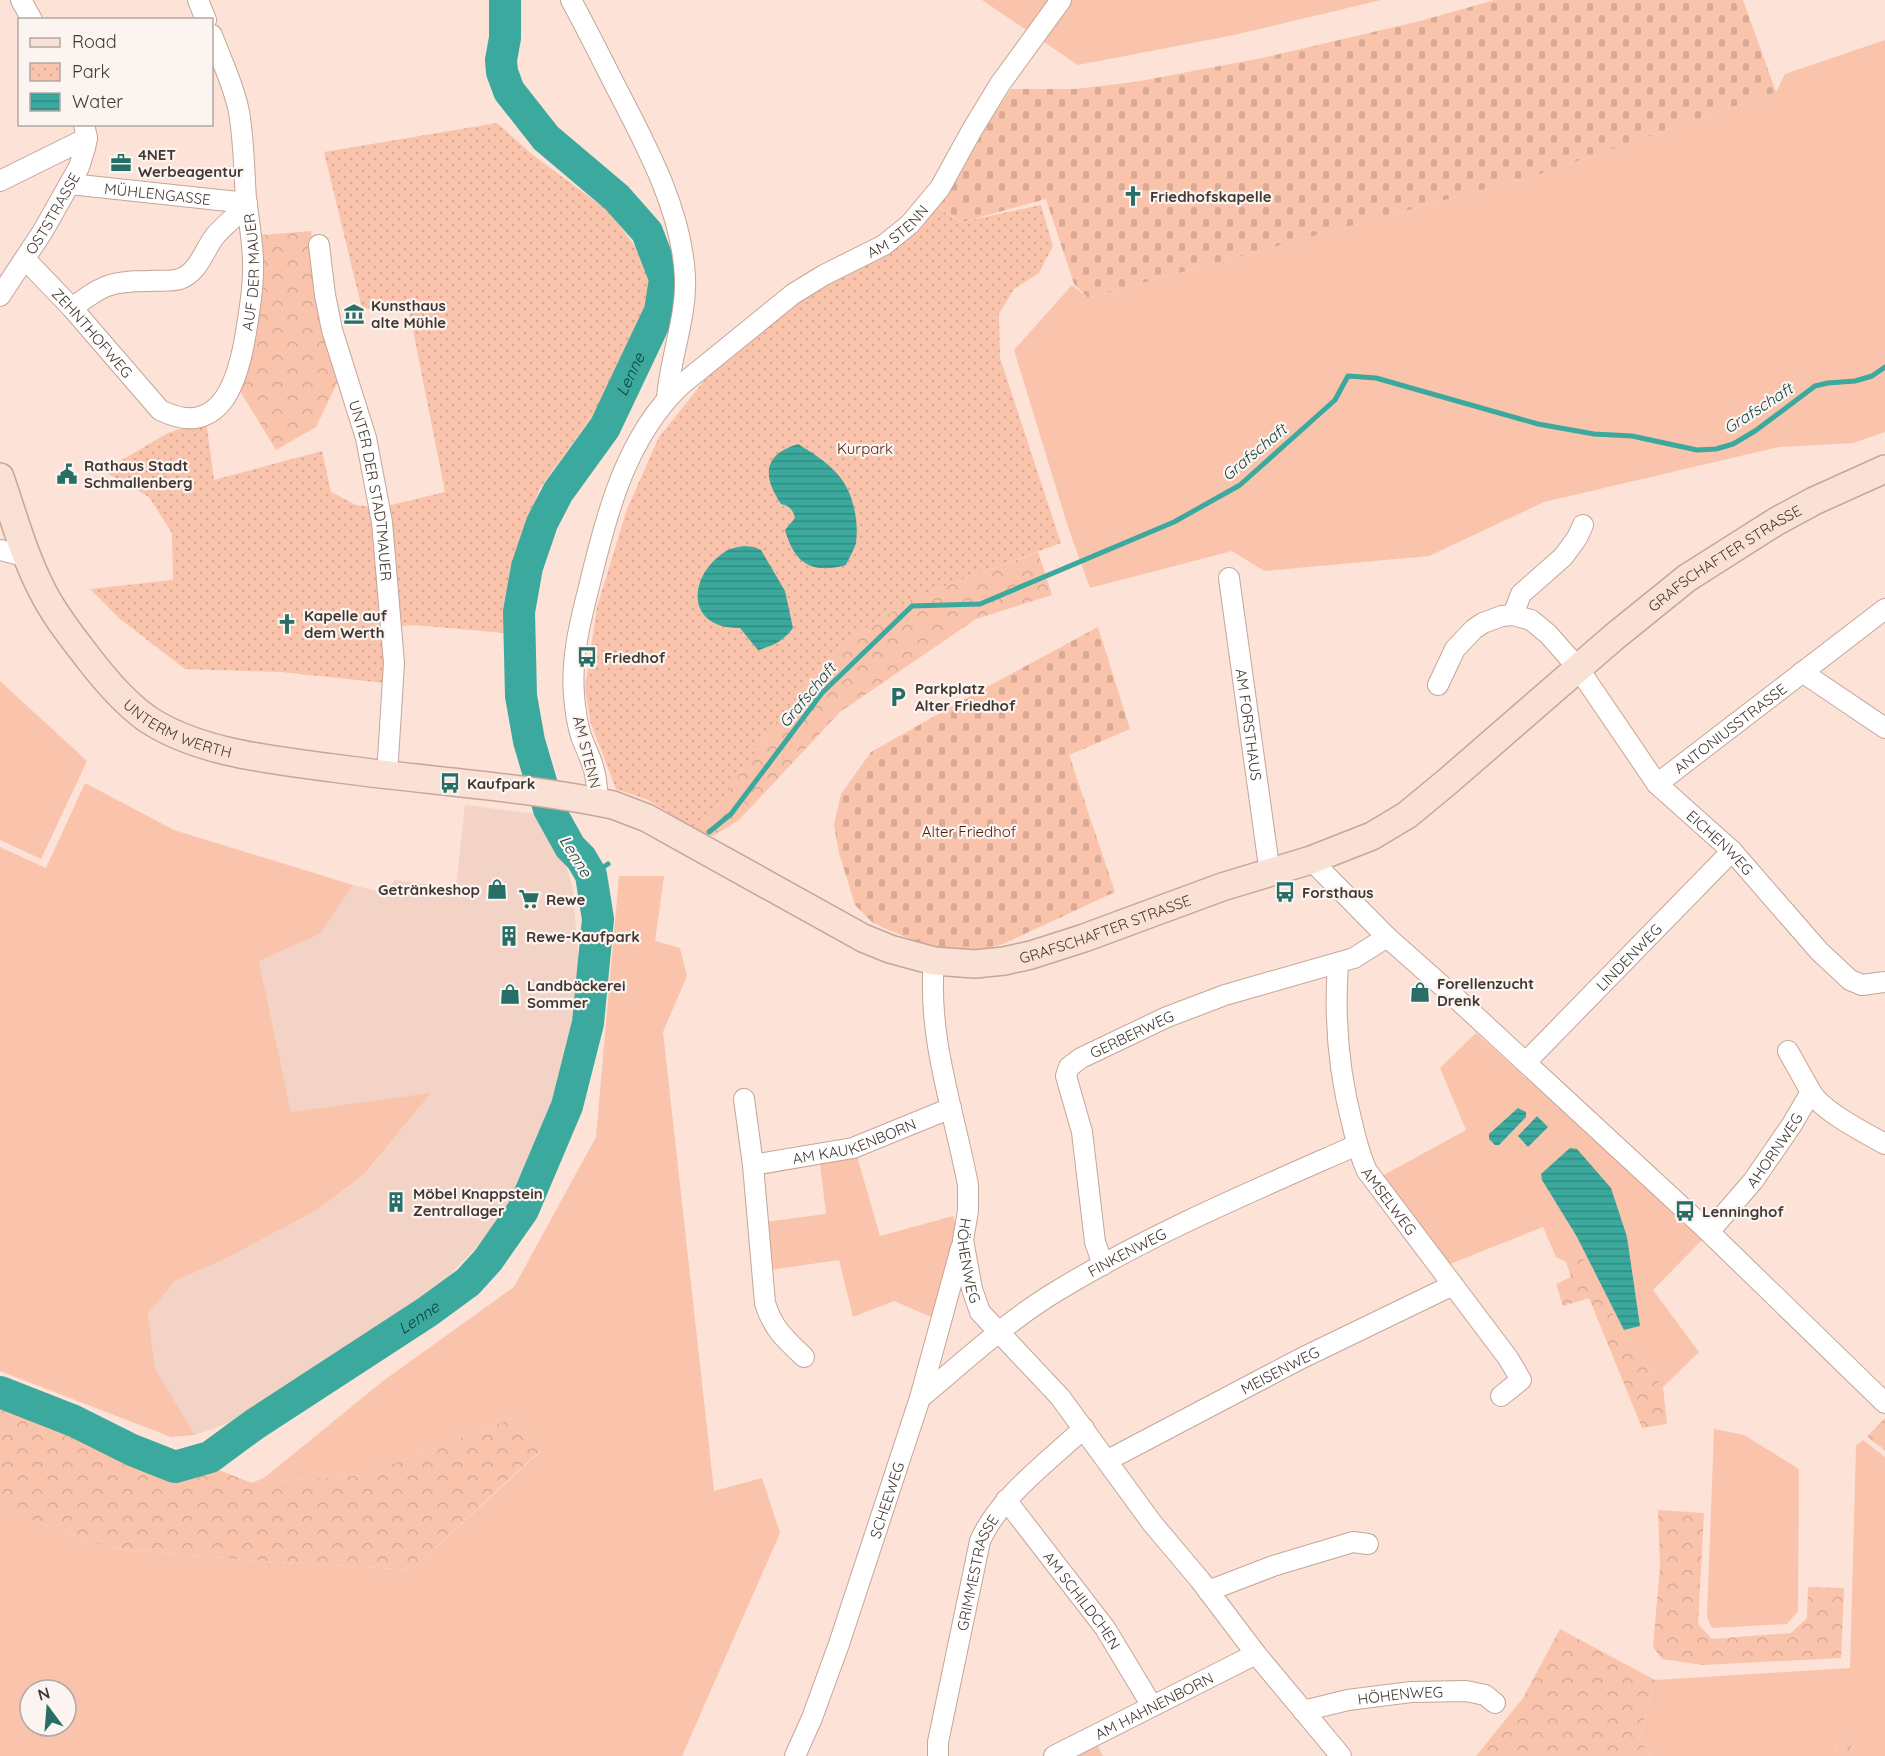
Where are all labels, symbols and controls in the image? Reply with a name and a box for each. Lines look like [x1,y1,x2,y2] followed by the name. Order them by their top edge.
[18,18,213,126] legend
[72,30,117,53] text: Road
[72,60,110,83] text: Park
[72,90,123,113] text: Water
[138,145,244,181] place label: 4NET Werbeagentur
[109,151,133,175] office icon: 4NET Werbeagentur
[21,169,84,258] street label: OSTSTRASSE
[103,178,212,209] street label: MÜHLENGASSE
[1121,184,1145,208] church icon: Friedhofskapelle
[1150,187,1272,206] place label: Friedhofskapelle
[864,200,932,262] street label: AM STENN
[237,212,263,332] street label: AUF DER MAUER
[48,284,137,381] street label: ZEHNTHOFWEG
[371,296,446,332] place label: Kunsthaus alte Mühle
[342,302,366,326] museum icon: Kunsthaus alte Mühle
[611,349,649,399] water label: Lenne
[1720,377,1798,438] water label: Grafschaft
[345,398,396,582] street label: UNTER DER STADTMAUER
[1218,418,1292,485] water label: Grafschaft
[837,439,893,458] park label: Kurpark
[84,456,193,492] place label: Rathaus Stadt Schmallenberg
[55,462,79,486] public building icon: Rathaus Stadt Schmallenberg
[1644,500,1804,616] street label: GRAFSCHAFTER STRASSE
[304,606,388,642] place label: Kapelle auf dem Werth
[275,612,299,636] church icon: Kapelle auf dem Werth
[575,645,599,669] bus stop icon: Friedhof
[604,648,666,667] place label: Friedhof
[774,657,841,731] water label: Grafschaft
[1232,667,1266,782] street label: AM FORSTHAUS
[915,679,1016,715] place label: Parkplatz Alter Friedhof
[1670,679,1790,777] street label: ANTONIUSSTRASSE
[886,685,910,709] parking icon: Parkplatz Alter Friedhof
[120,694,234,761] street label: UNTERM WERTH
[569,714,605,790] street label: AM STENN
[438,771,462,795] bus stop icon: Kaufpark
[467,774,535,793] place label: Kaufpark
[1683,806,1758,879] street label: EICHENWEG
[922,822,1017,841] park label: Alter Friedhof
[556,832,597,881] water label: Lenne
[485,877,509,901] shop icon: Getränkeshop
[378,880,480,899] place label: Getränkeshop
[1273,880,1297,904] bus stop icon: Forsthaus
[1302,883,1374,902] place label: Forsthaus
[517,887,541,911] supermarket icon: Rewe
[546,890,586,909] place label: Rewe
[1017,890,1193,967] street label: GRAFSCHAFTER STRASSE
[1592,919,1666,994] street label: LINDENWEG
[497,924,521,948] building icon: Rewe-Kaufpark
[526,927,640,946] place label: Rewe-Kaufpark
[1437,974,1534,1010] place label: Forellenzucht Drenk
[527,976,625,1012] place label: Landbäckerei Sommer
[1408,980,1432,1004] shop icon: Forellenzucht Drenk
[498,982,522,1006] shop icon: Landbäckerei Sommer
[1087,1006,1176,1062] street label: GERBERWEG
[1742,1109,1806,1191] street label: AHORNWEG
[791,1114,919,1168] street label: AM KAUKENBORN
[1358,1163,1421,1238] street label: AMSELWEG
[413,1184,543,1220] place label: Möbel Knappstein Zentrallager
[384,1190,408,1214] building icon: Möbel Knappstein Zentrallager
[1673,1199,1697,1223] bus stop icon: Lenninghof
[1702,1202,1784,1221] place label: Lenninghof
[954,1217,986,1306] street label: HÖHENWEG
[1084,1224,1169,1281] street label: FINKENWEG
[394,1296,444,1338] water label: Lenne
[1237,1342,1322,1398] street label: MEISENWEG
[865,1459,908,1541] street label: SCHEEWEG
[952,1511,1002,1632] street label: GRIMMESTRASSE
[1040,1547,1125,1653] street label: AM SCHILDCHEN
[1092,1668,1216,1743] street label: AM HAHNENBORN
[18,1678,78,1738] north arrow
[35,1682,52,1705] text: N
[1356,1682,1443,1708] street label: HÖHENWEG

